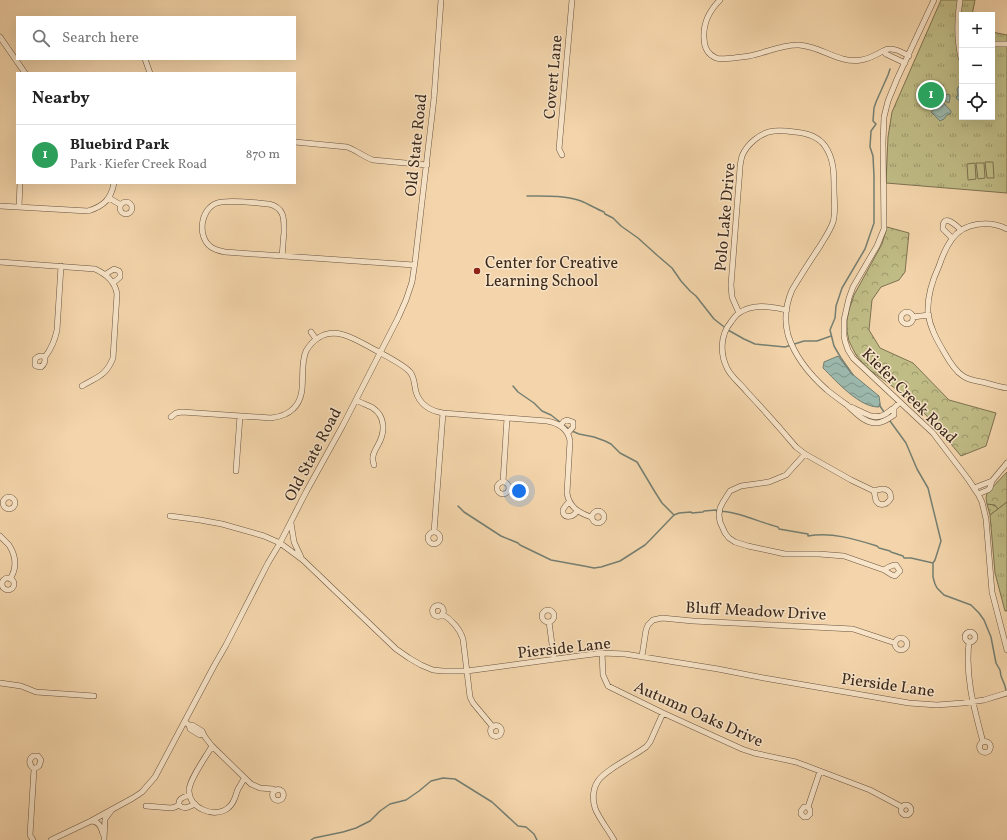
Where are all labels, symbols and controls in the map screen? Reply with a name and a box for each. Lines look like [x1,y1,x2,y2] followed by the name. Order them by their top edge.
[959,12,995,120] map controls
[959,12,995,48] button: +
[16,16,296,60] search box
[30,27,52,49] icon: search
[62,28,139,49] text: Search here
[539,34,569,120] street label: Covert Lane
[959,48,995,84] button: −
[918,80,944,110] pin: 1
[959,84,995,120] button: locate
[32,87,90,110] text: Nearby
[401,93,433,198] street label: Old State Road
[70,135,169,156] text: Bluebird Park
[42,146,48,164] text: 1
[246,146,280,164] text: 870 m
[70,156,207,174] text: Park · Kiefer Creek Road
[710,162,742,272] street label: Polo Lake Drive
[485,253,618,293] place label: Center for Creative Learning School
[472,266,482,276] marker: Center for Creative Learning School
[856,344,961,449] street label: Kiefer Creek Road
[280,404,348,506] street label: Old State Road
[509,481,529,501] your location
[685,597,827,627] street label: Bluff Meadow Drive
[516,633,612,665] street label: Pierside Lane
[840,669,936,703] street label: Pierside Lane
[630,677,766,753] street label: Autumn Oaks Drive

